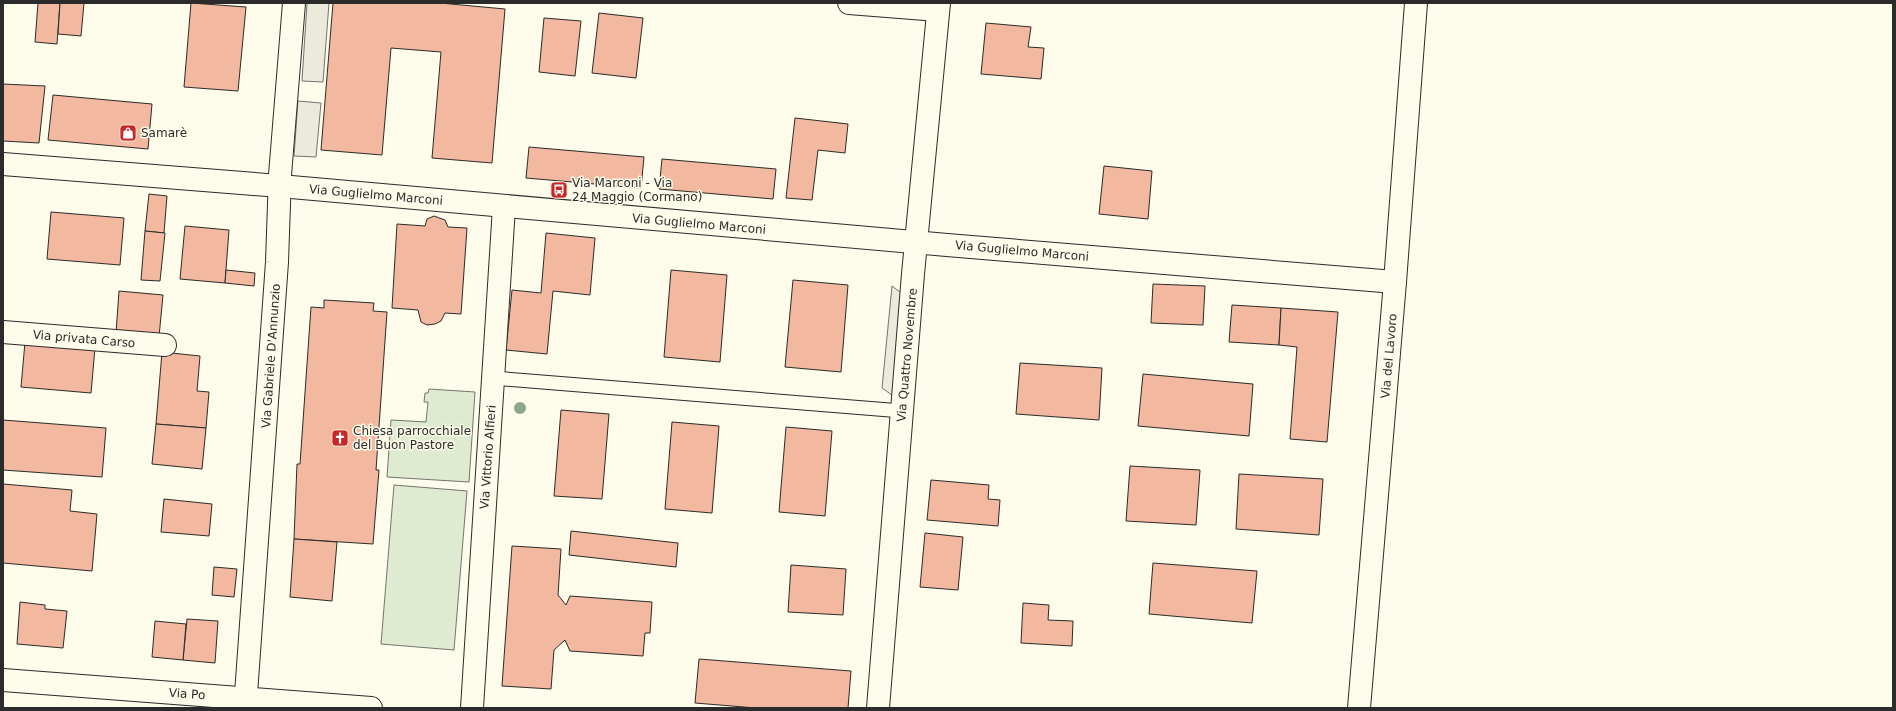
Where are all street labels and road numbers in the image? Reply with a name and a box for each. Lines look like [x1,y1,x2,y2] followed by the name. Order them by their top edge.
[308,182,444,208] street label: Via Guglielmo Marconi
[631,211,767,237] street label: Via Guglielmo Marconi
[954,238,1090,264] street label: Via Guglielmo Marconi
[259,283,283,429] street label: Via Gabriele D'Annunzio
[894,288,920,422] street label: Via Quattro Novembre
[1378,313,1400,399] street label: Via del Lavoro
[32,328,136,350] street label: Via privata Carso
[477,404,499,510] street label: Via Vittorio Alfieri
[168,686,206,702] street label: Via Po

